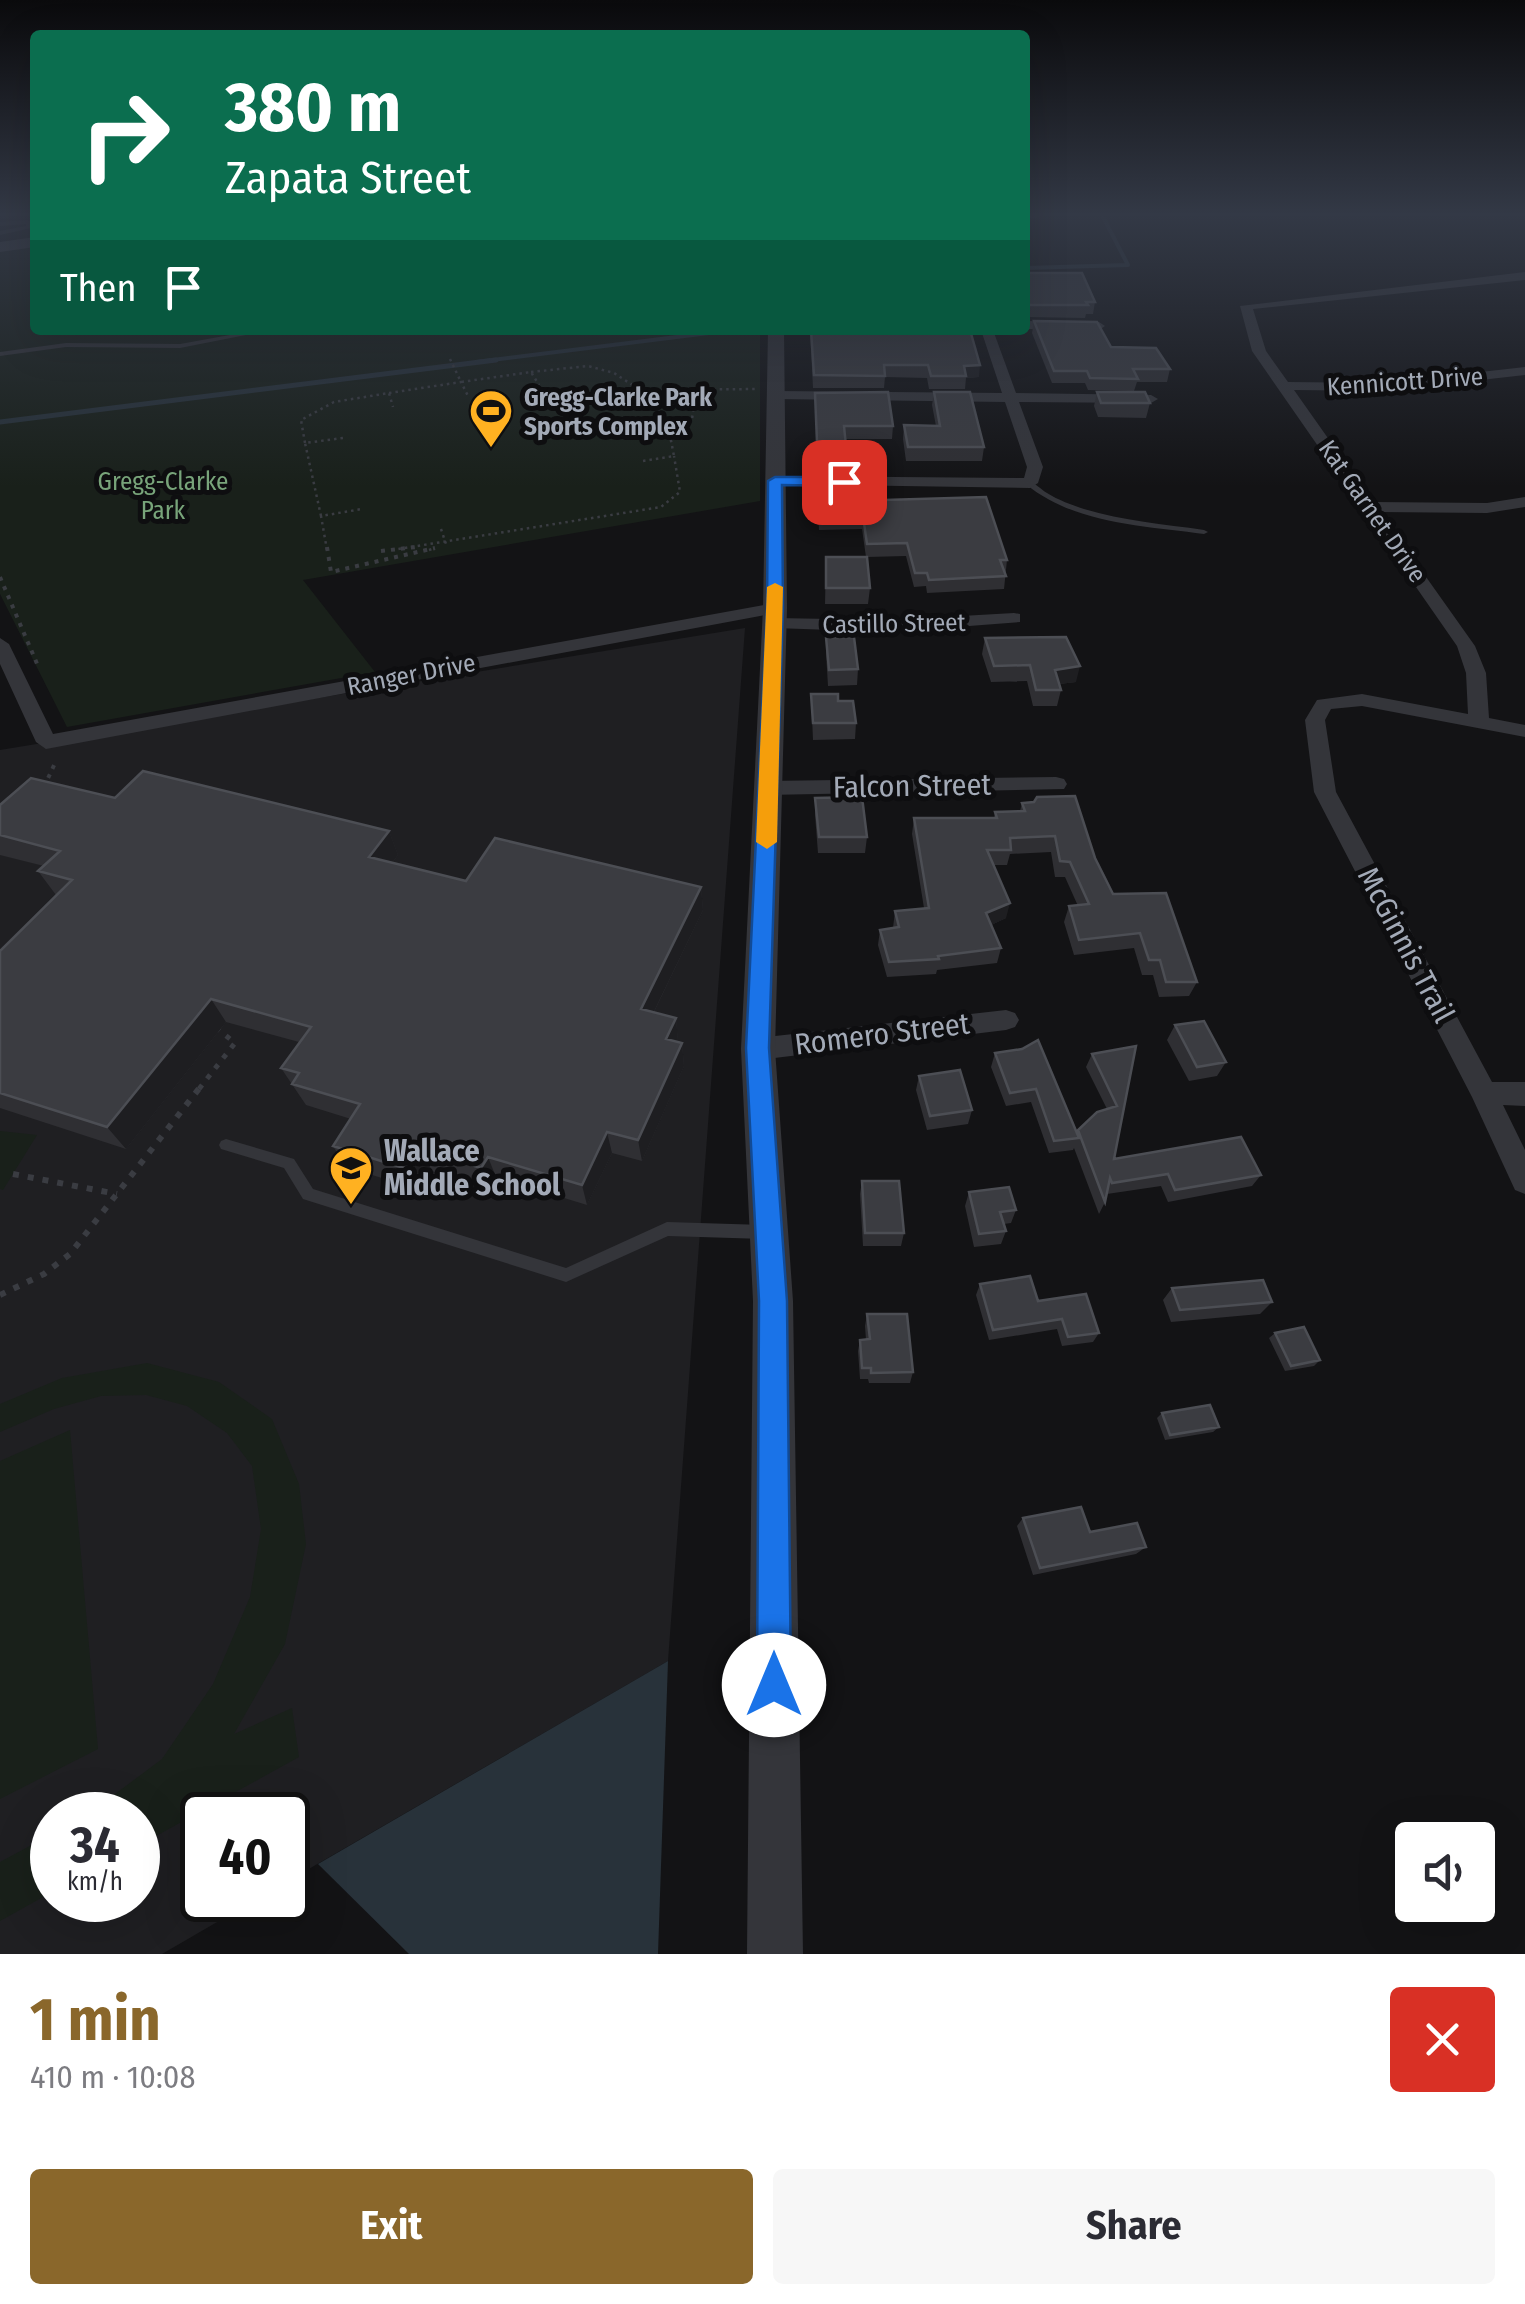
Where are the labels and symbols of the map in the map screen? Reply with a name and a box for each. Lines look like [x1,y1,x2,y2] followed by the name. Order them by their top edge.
[1326,362,1484,402] street label: Kennicott Drive
[524,383,712,442] place label: Gregg-Clarke Park Sports Complex
[468,388,514,449] sports icon: Gregg-Clarke Park Sports Complex
[1312,435,1432,589] street label: Kat Garnet Drive
[802,440,887,525] pin
[98,467,228,526] park label: Gregg-Clarke Park
[822,608,967,640] street label: Castillo Street
[345,648,478,702] street label: Ranger Drive
[833,767,992,805] street label: Falcon Street
[1350,861,1462,1029] street label: McGinnis Trail
[793,1005,972,1063] street label: Romero Street
[384,1133,561,1203] place label: Wallace Middle School
[328,1145,374,1206] school or university icon: Wallace Middle School
[722,1633,826,1737] position arrow
[180,1792,310,1922] speed limit sign: 40

